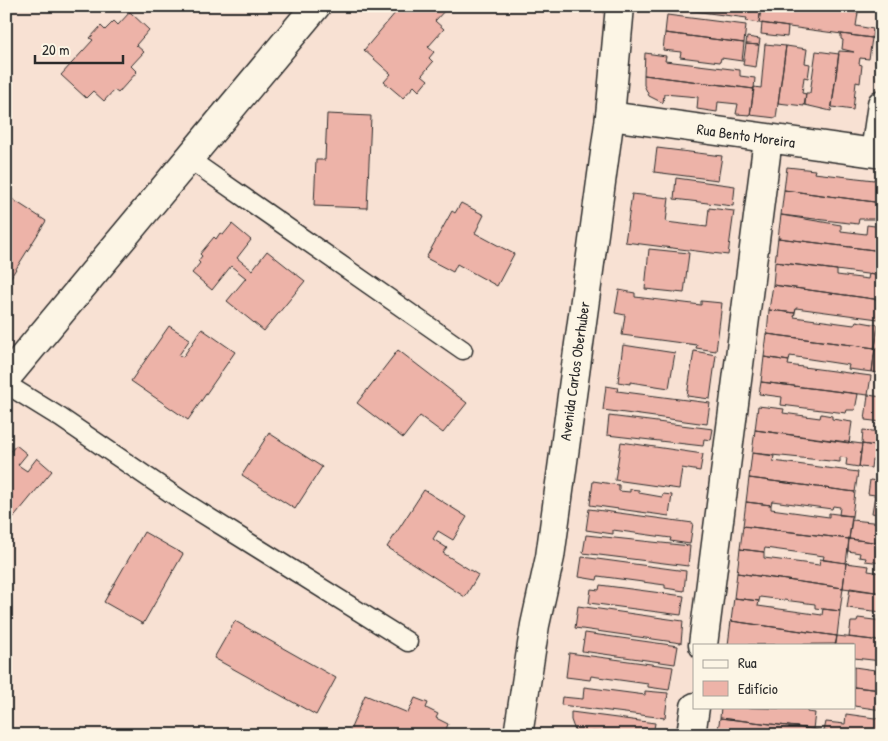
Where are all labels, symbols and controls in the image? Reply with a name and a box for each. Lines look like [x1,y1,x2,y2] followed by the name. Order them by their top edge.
[35,32,122,64] scale bar
[42,39,69,60] text: 20 m
[696,118,797,153] street label: Rua Bento Moreira
[554,300,595,442] street label: Avenida Carlos Oberhuber
[693,644,856,708] legend
[738,652,757,673] text: Rua
[738,678,778,699] text: Edifício

